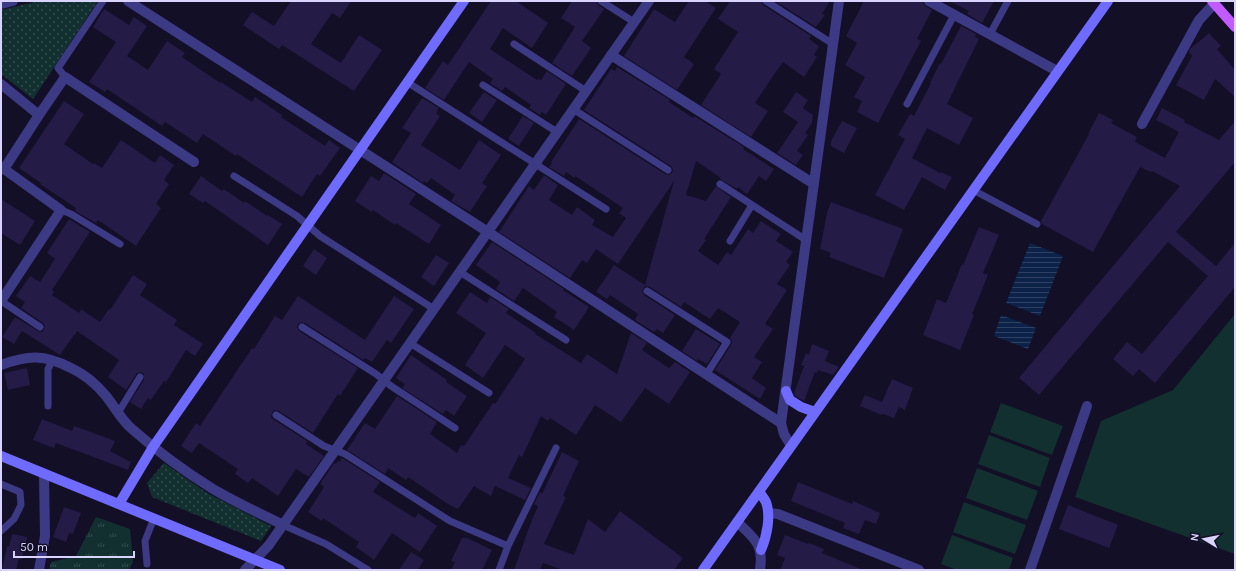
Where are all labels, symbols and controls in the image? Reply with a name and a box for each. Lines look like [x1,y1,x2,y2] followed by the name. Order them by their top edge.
[1184,519,1224,559] north arrow
[1188,532,1202,542] text: N
[14,533,134,559] scale bar
[20,540,48,554] text: 50 m

